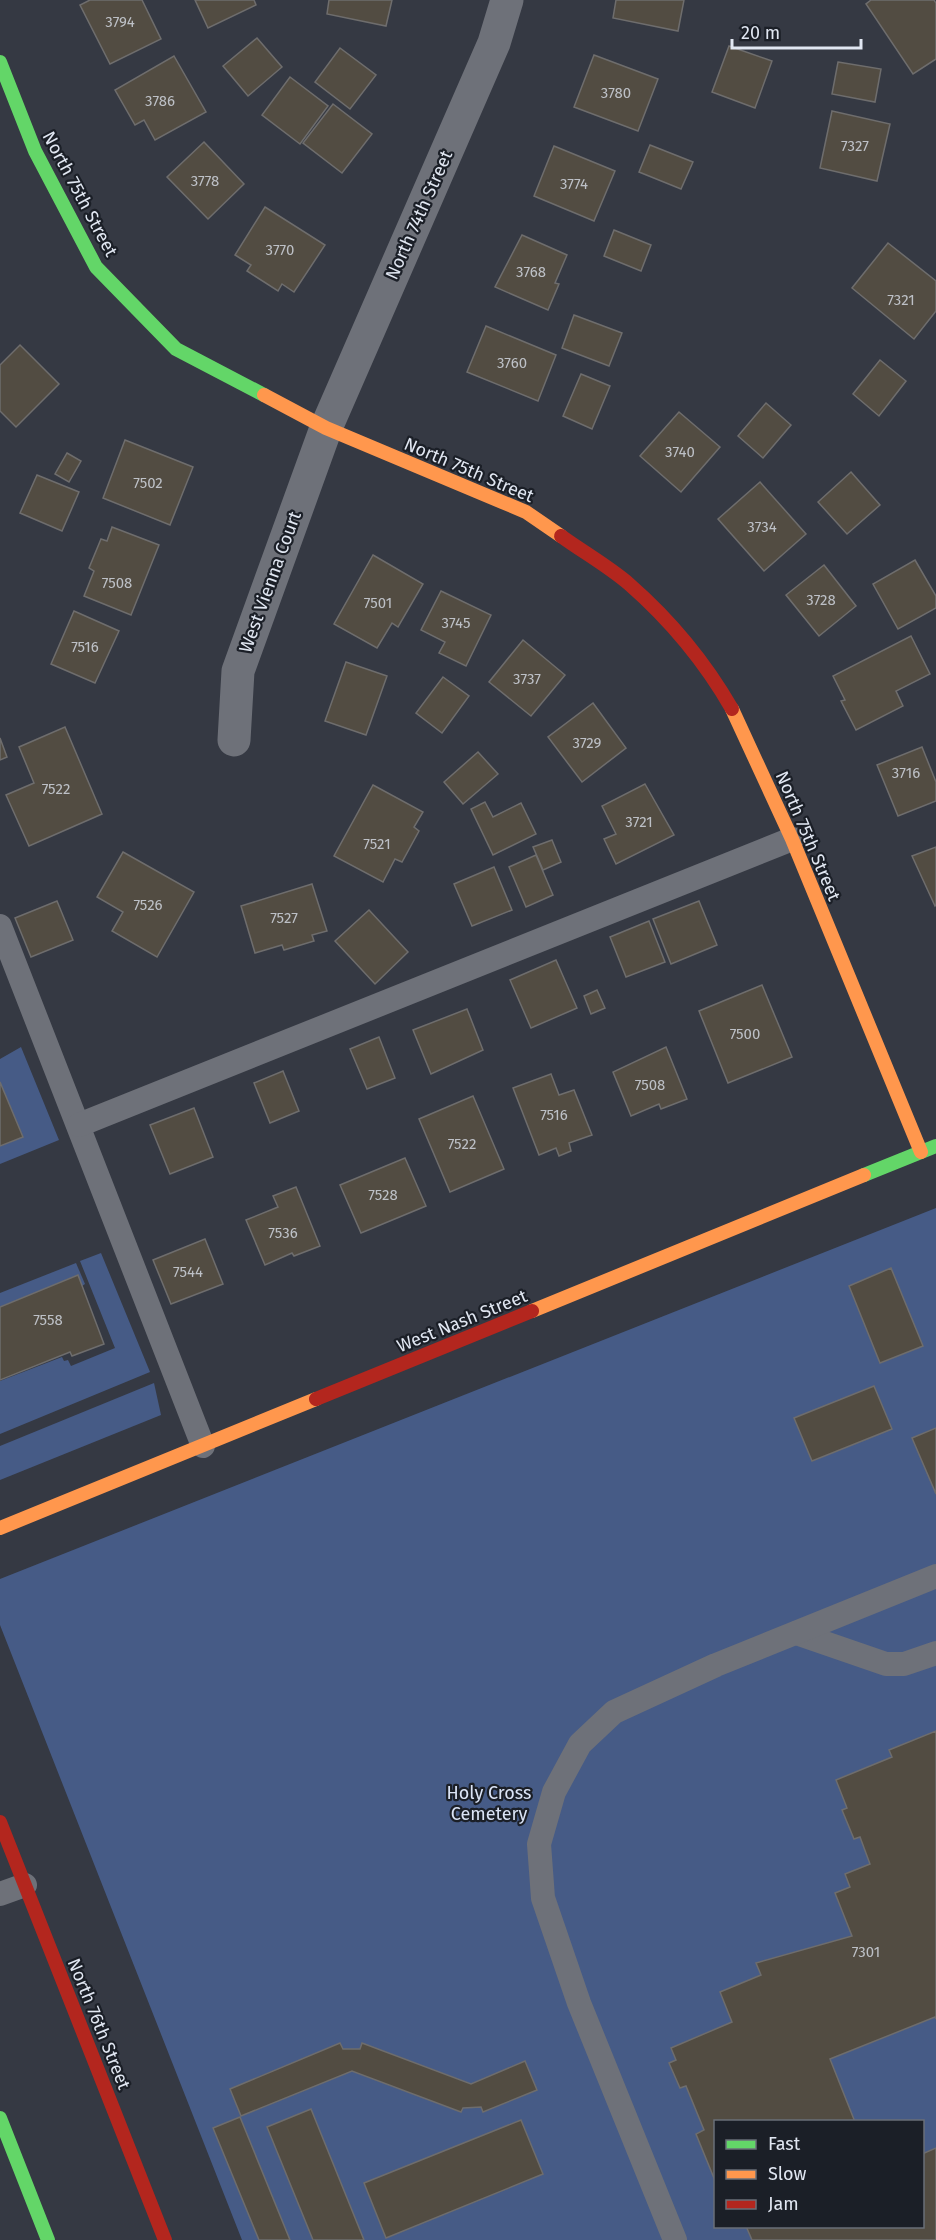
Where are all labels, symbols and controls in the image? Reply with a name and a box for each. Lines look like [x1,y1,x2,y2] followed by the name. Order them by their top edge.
[732,12,861,50] scale bar
[105,13,135,31] house number: 3794
[741,22,780,44] text: 20 m
[601,84,631,102] house number: 3780
[145,92,175,110] house number: 3786
[38,128,123,261] street label: North 75th Street
[841,137,869,155] house number: 7327
[381,147,458,283] street label: North 74th Street
[191,172,219,190] house number: 3778
[560,175,588,193] house number: 3774
[266,241,294,259] house number: 3770
[516,263,546,281] house number: 3768
[887,291,915,309] house number: 7321
[497,354,527,372] house number: 3760
[401,433,538,507] street label: North 75th Street
[665,443,695,461] house number: 3740
[133,474,163,492] house number: 7502
[234,508,306,656] street label: West Vienna Court
[747,518,777,536] house number: 3734
[102,574,132,592] house number: 7508
[806,591,836,609] house number: 3728
[364,594,392,612] house number: 7501
[442,614,470,632] house number: 3745
[71,638,99,656] house number: 7516
[513,670,541,688] house number: 3737
[573,734,602,752] house number: 3729
[892,764,920,782] house number: 3716
[771,768,845,905] street label: North 75th Street
[42,780,70,798] house number: 7522
[625,813,653,831] house number: 3721
[363,835,391,853] house number: 7521
[133,896,163,914] house number: 7526
[270,909,298,927] house number: 7527
[730,1025,760,1043] house number: 7500
[635,1076,665,1094] house number: 7508
[540,1106,568,1124] house number: 7516
[448,1135,476,1153] house number: 7522
[368,1186,398,1204] house number: 7528
[268,1224,298,1242] house number: 7536
[173,1263,203,1281] house number: 7544
[394,1285,531,1357] street label: West Nash Street
[33,1311,63,1329] house number: 7558
[447,1782,531,1825] park label: Holy Cross Cemetery
[852,1943,880,1961] house number: 7301
[63,1955,135,2093] street label: North 76th Street
[714,2120,924,2228] legend
[768,2133,801,2155] text: Fast
[768,2163,807,2185] text: Slow
[768,2193,799,2215] text: Jam

